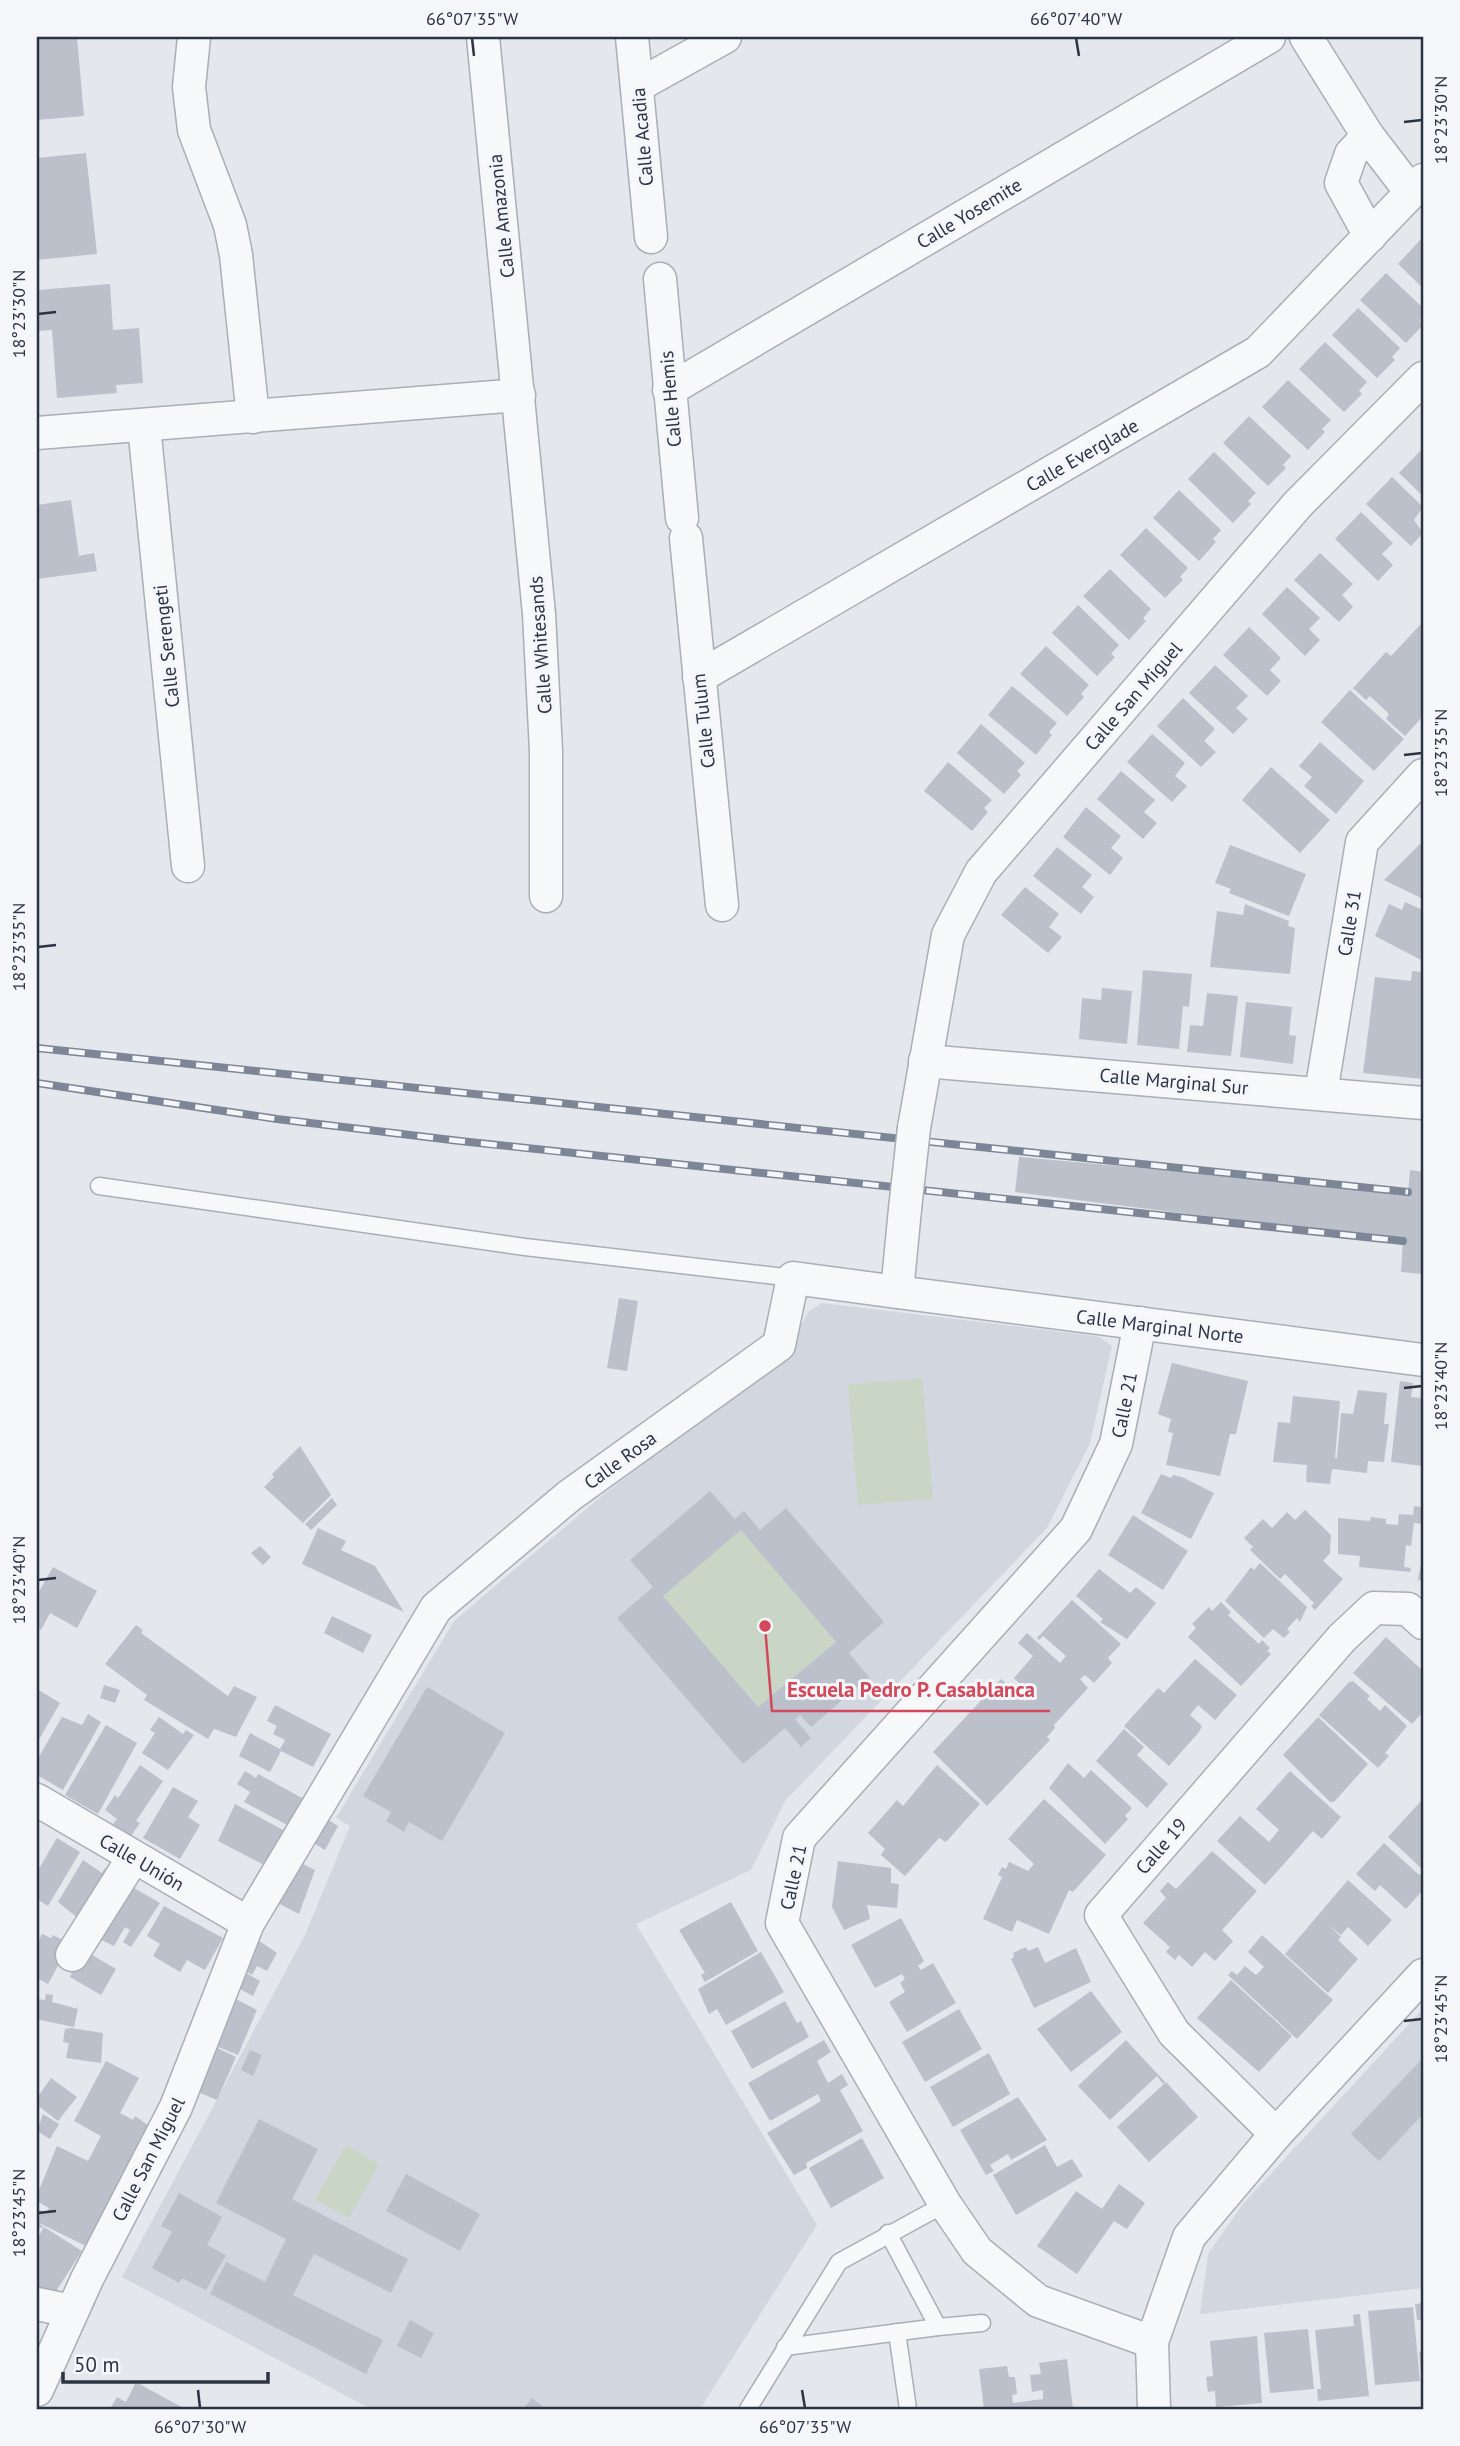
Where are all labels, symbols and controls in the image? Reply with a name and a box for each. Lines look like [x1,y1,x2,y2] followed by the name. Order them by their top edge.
[426,7,518,30] text: 66°07'35"W
[1030,7,1122,30] text: 66°07'40"W
[1429,76,1452,164] text: 18°23'30"N
[626,87,658,187] street label: Calle Acadia
[483,153,519,279] street label: Calle Amazonia
[912,172,1026,254] street label: Calle Yosemite
[7,270,30,358] text: 18°23'30"N
[654,350,686,448] street label: Calle Hemis
[1021,413,1143,497] street label: Calle Everglade
[523,575,557,715] street label: Calle Whitesands
[148,583,184,709] street label: Calle Serengeti
[1079,636,1187,755] street label: Calle San Miguel
[686,672,720,770] street label: Calle Tulum
[1429,709,1452,797] text: 18°23'35"N
[1332,888,1366,958] street label: Calle 31
[7,903,30,991] text: 18°23'35"N
[1099,1063,1250,1100] street label: Calle Marginal Sur
[1075,1304,1245,1348] street label: Calle Marginal Norte
[1429,1342,1452,1430] text: 18°23'40"N
[1106,1370,1142,1440] street label: Calle 21
[579,1426,661,1494] street label: Calle Rosa
[7,1536,30,1624] text: 18°23'40"N
[772,1669,1050,1711] callout: Escuela Pedro P. Casablanca
[787,1676,1035,1703] text: Escuela Pedro P. Casablanca
[1130,1813,1192,1879] street label: Calle 19
[95,1828,189,1896] street label: Calle Unión
[774,1842,812,1912] street label: Calle 21
[1429,1975,1452,2063] text: 18°23'45"N
[106,2092,190,2225] street label: Calle San Miguel
[7,2169,30,2257] text: 18°23'45"N
[63,2341,268,2385] scale bar
[74,2351,120,2378] text: 50 m
[154,2415,246,2438] text: 66°07'30"W
[759,2415,851,2438] text: 66°07'35"W

